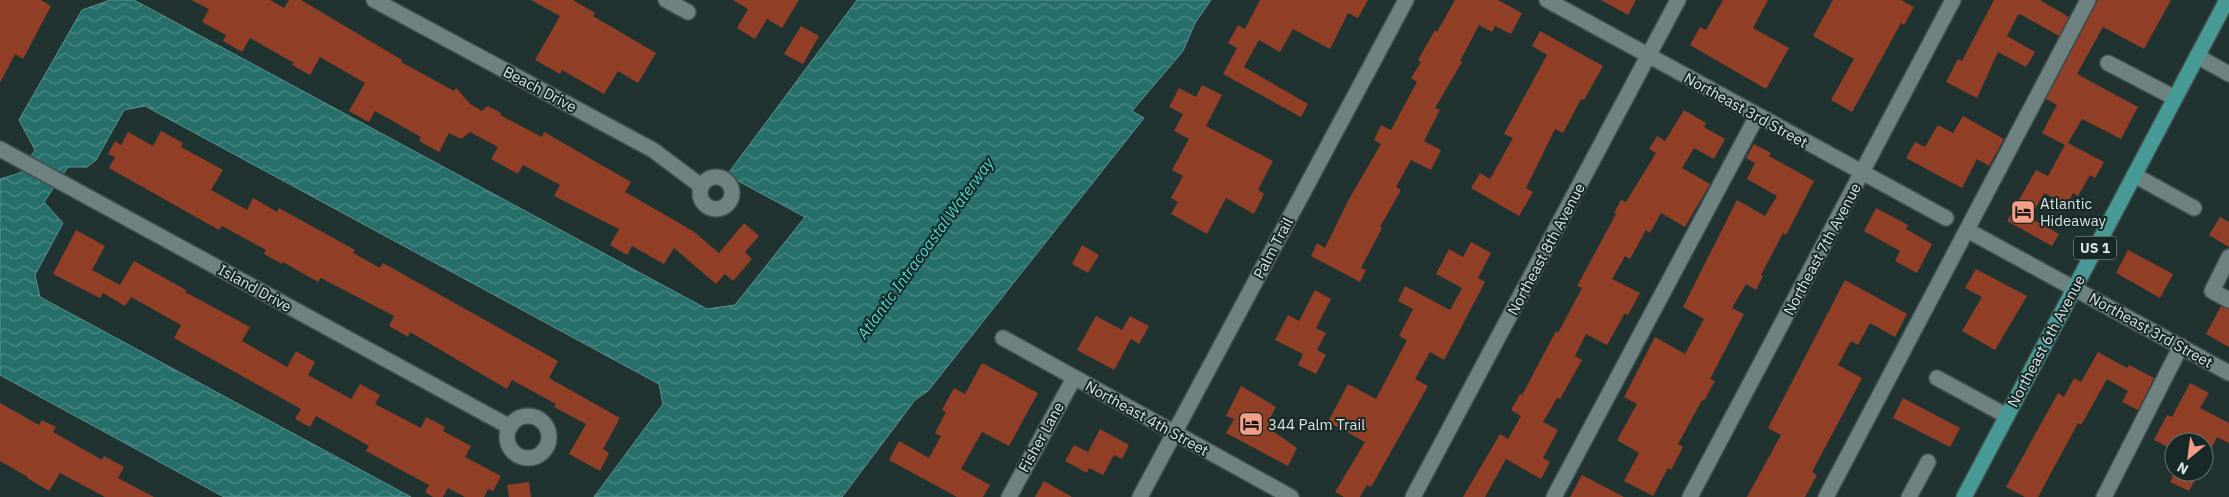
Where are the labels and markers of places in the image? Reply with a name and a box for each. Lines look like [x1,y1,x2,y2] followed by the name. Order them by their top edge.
[2040,194,2107,230] place label: Atlantic Hideaway
[2010,199,2036,225] hotel icon: Atlantic Hideaway
[1238,411,1264,437] hotel icon: 344 Palm Trail
[1268,415,1365,434] place label: 344 Palm Trail

